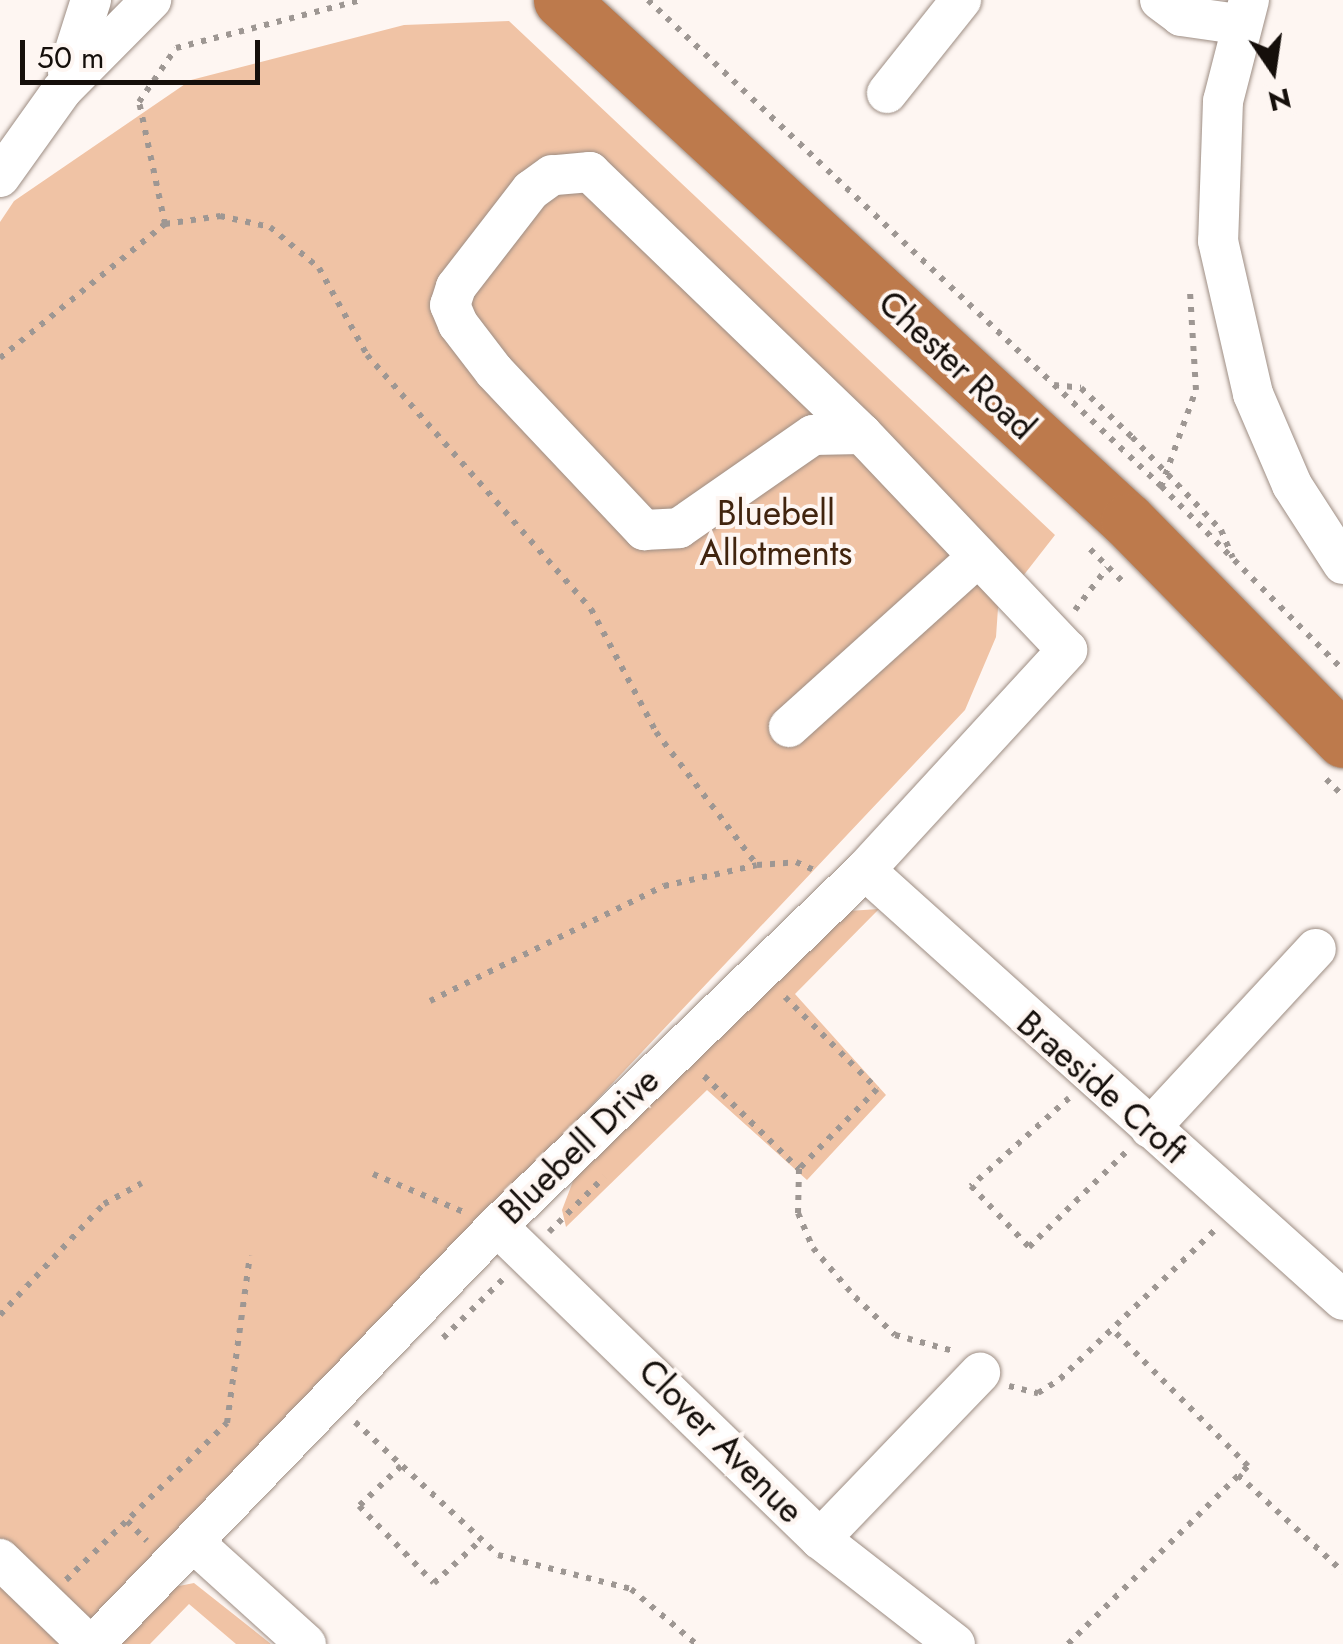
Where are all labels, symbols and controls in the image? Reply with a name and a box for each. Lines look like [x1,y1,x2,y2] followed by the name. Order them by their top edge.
[25,20,265,82] scale bar
[1223,20,1323,120] north arrow
[37,36,104,79] text: 50 m
[1264,77,1295,122] text: N
[870,282,1044,448] street label: Chester Road
[700,492,852,574] park label: Bluebell Allotments
[1009,1002,1195,1172] street label: Braeside Croft
[490,1059,668,1233] street label: Bluebell Drive
[630,1350,812,1532] street label: Clover Avenue

